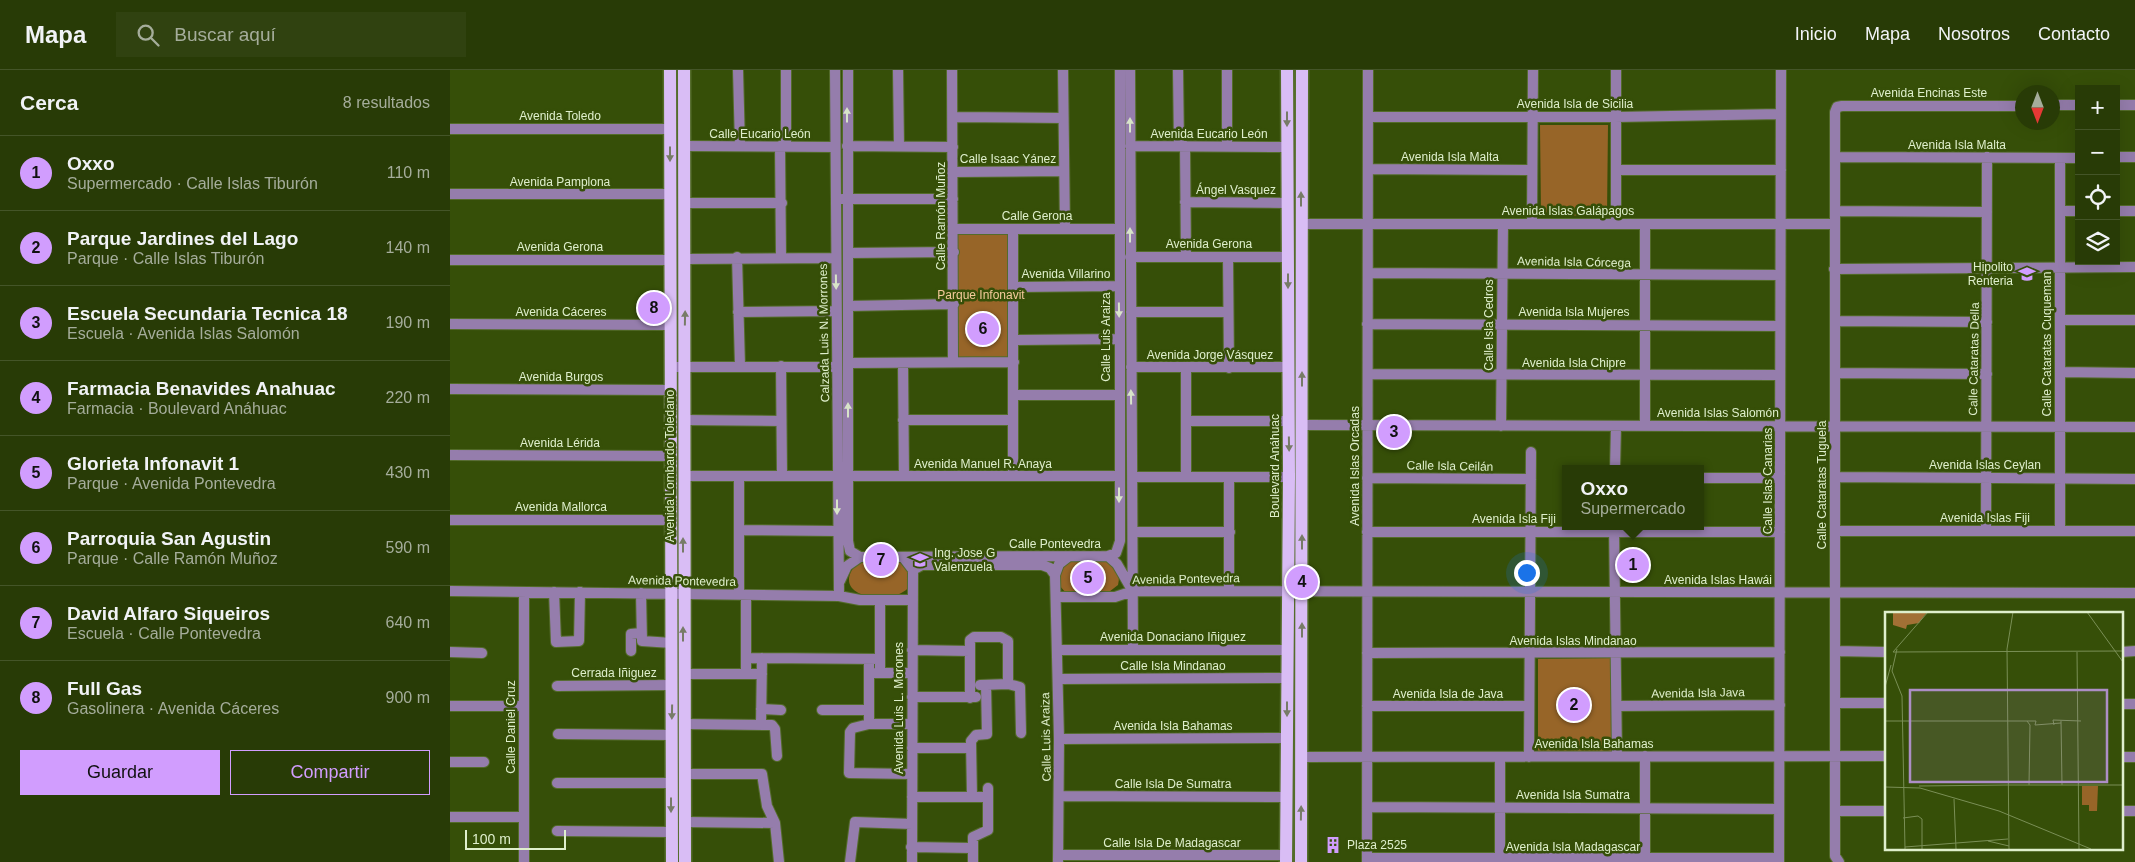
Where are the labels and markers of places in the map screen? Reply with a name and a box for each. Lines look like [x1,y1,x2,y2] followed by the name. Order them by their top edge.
[1968,260,2013,288] place label: Hipolito Renteria
[2017,264,2037,284] school or university icon: Hipolito Renteria
[638,289,670,327] pin: 8
[967,310,999,348] pin: 6
[1378,413,1410,451] pin: 3
[865,541,897,579] pin: 7
[934,546,995,574] place label: Ing. Jose G Valenzuela
[1617,546,1649,584] pin: 1
[910,550,930,570] school or university icon: Ing. Jose G Valenzuela
[1072,559,1104,597] pin: 5
[1286,563,1318,601] pin: 4
[1558,686,1590,724] pin: 2
[1323,835,1343,855] building icon: Plaza 2525
[1347,838,1407,852] place label: Plaza 2525

